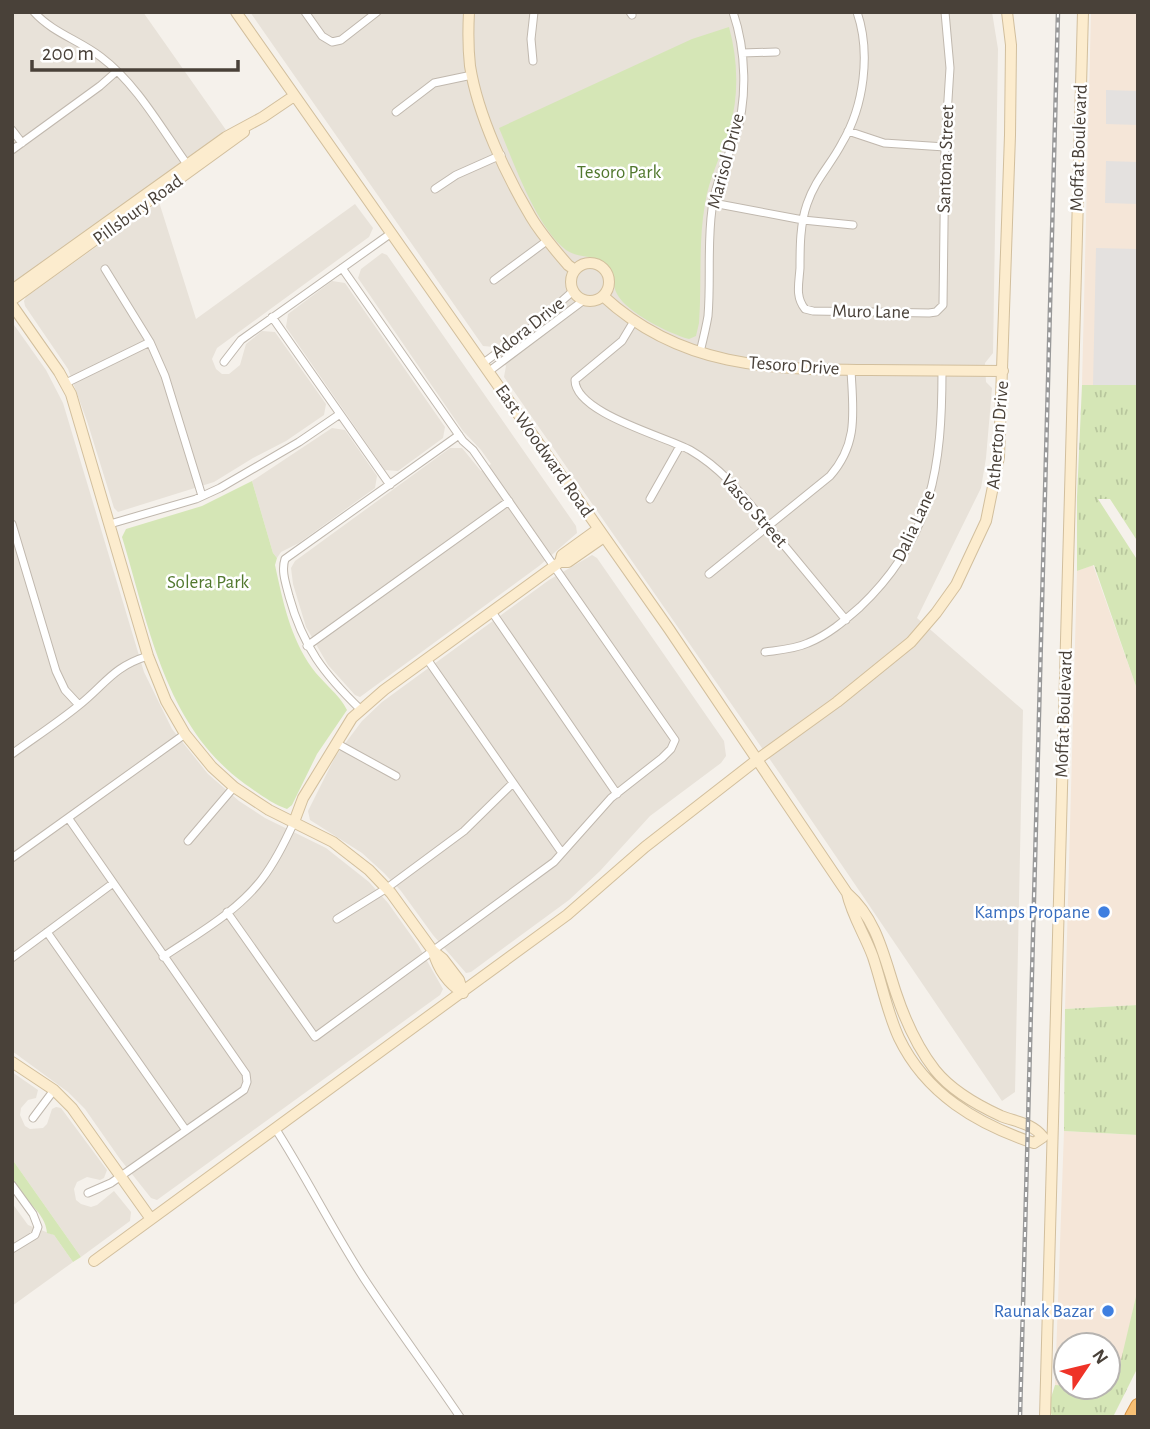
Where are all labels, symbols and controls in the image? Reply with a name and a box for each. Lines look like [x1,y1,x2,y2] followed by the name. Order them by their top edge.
[32,28,238,72] scale bar
[42,43,94,64] text: 200 m
[1067,84,1091,212] street label: Moffat Boulevard
[935,105,957,213] street label: Santona Street
[704,111,748,211] street label: Marisol Drive
[577,163,662,182] park label: Tesoro Park
[90,171,186,249] street label: Pillsbury Road
[488,294,568,362] street label: Adora Drive
[832,302,910,322] street label: Muro Lane
[748,353,840,379] street label: Tesoro Drive
[984,380,1012,490] street label: Atherton Drive
[491,382,597,521] street label: East Woodward Road
[717,471,791,551] street label: Vasco Street
[889,487,939,565] street label: Dalia Lane
[167,573,249,592] park label: Solera Park
[1052,650,1076,778] street label: Moffat Boulevard
[974,903,1090,922] place label: Kamps Propane
[1096,904,1112,920] marker: Kamps Propane
[994,1302,1094,1321] place label: Raunak Bazar
[1100,1303,1116,1319] marker: Raunak Bazar
[1052,1331,1122,1401] north arrow
[1088,1346,1111,1368] text: N

